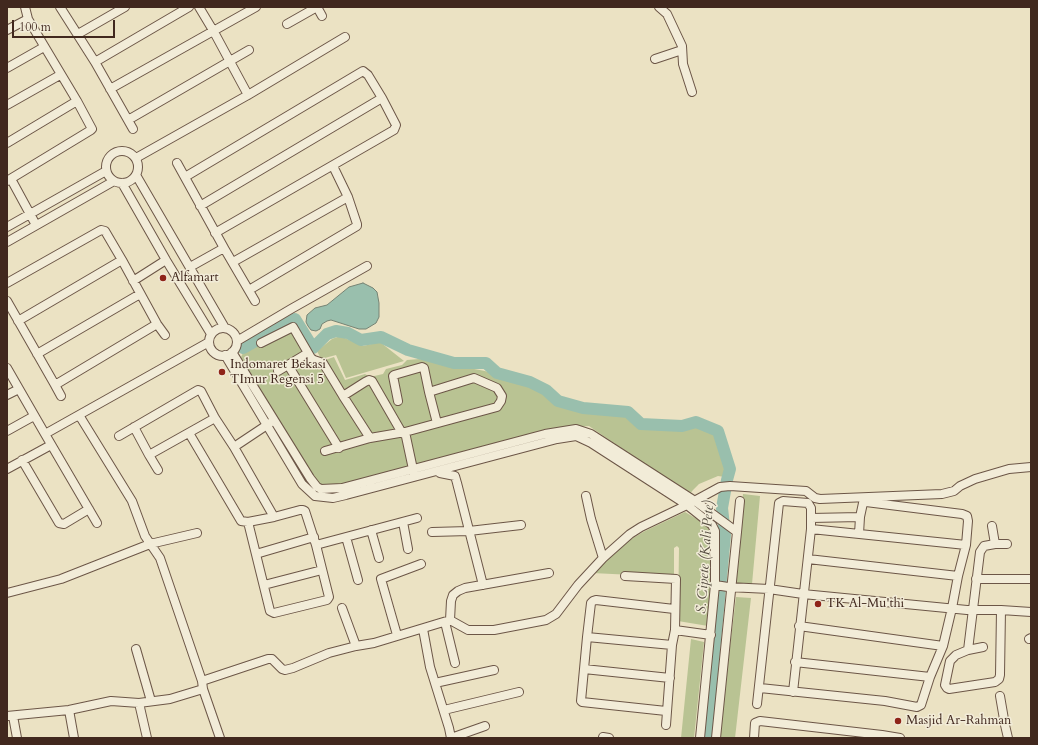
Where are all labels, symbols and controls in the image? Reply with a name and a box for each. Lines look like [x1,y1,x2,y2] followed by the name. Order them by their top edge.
[14,12,117,38] scale bar
[19,19,51,35] text: 100 m
[171,270,219,286] place label: Alfamart
[158,273,168,283] marker: Alfamart
[230,357,326,388] place label: Indomaret Bekasi TImur Regensi 5
[217,367,227,377] marker: Indomaret Bekasi TImur Regensi 5
[694,500,718,614] water label: S. Cipete (Kali Pete)
[826,596,904,612] place label: TK Al-Mu'thi
[813,599,823,609] marker: TK Al-Mu'thi
[906,713,1011,729] place label: Masjid Ar-Rahman
[893,716,903,726] marker: Masjid Ar-Rahman

